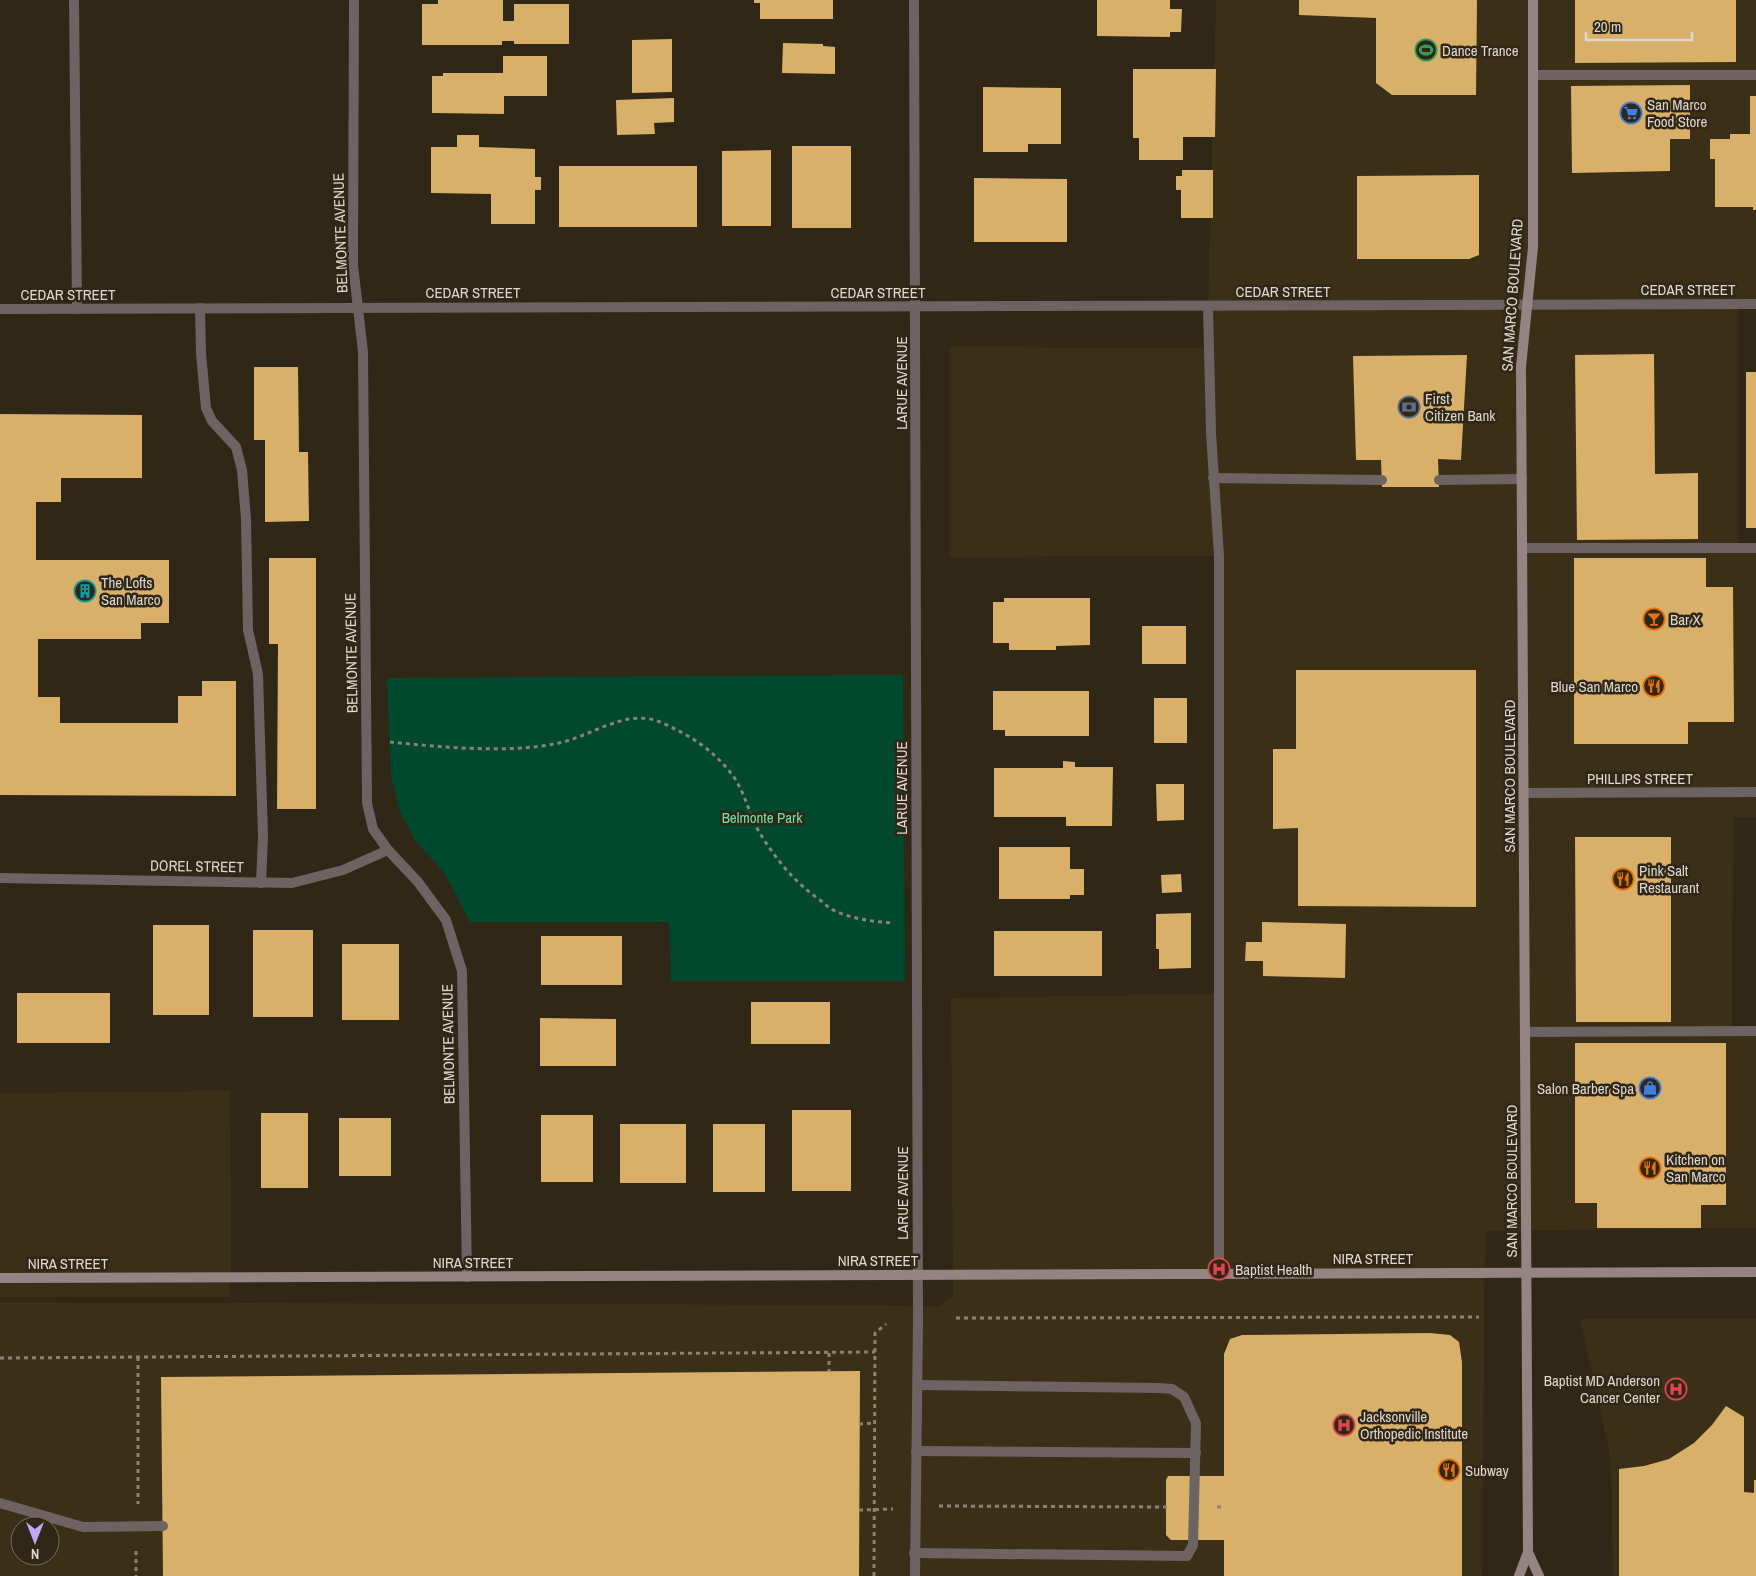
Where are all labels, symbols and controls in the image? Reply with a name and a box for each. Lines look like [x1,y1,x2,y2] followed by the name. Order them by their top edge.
[1586,10,1692,42] scale bar
[1594,16,1621,37] text: 20 m
[1414,38,1438,62] sports icon: Dance Trance
[1442,40,1519,61] place label: Dance Trance
[1647,94,1707,132] place label: San Marco Food Store
[1619,101,1643,125] supermarket icon: San Marco Food Store
[327,173,353,293] street label: BELMONTE AVENUE
[1496,218,1528,372] street label: SAN MARCO BOULEVARD
[1641,279,1736,300] street label: CEDAR STREET
[1236,281,1331,302] street label: CEDAR STREET
[426,282,521,303] street label: CEDAR STREET
[831,282,926,303] street label: CEDAR STREET
[21,284,116,305] street label: CEDAR STREET
[891,336,912,430] street label: LARUE AVENUE
[1425,388,1496,426] place label: First Citizen Bank
[1397,395,1421,419] bank icon: First Citizen Bank
[101,572,161,610] place label: The Lofts San Marco
[73,579,97,603] building icon: The Lofts San Marco
[339,593,363,713] street label: BELMONTE AVENUE
[1642,607,1666,631] bar icon: Bar X
[1670,609,1702,630] place label: Bar X
[1642,674,1666,698] restaurant icon: Blue San Marco
[1550,676,1638,697] place label: Blue San Marco
[1499,699,1520,852] street label: SAN MARCO BOULEVARD
[891,741,912,835] street label: LARUE AVENUE
[1587,768,1693,789] street label: PHILLIPS STREET
[722,807,803,828] park label: Belmonte Park
[150,855,245,877] street label: DOREL STREET
[1639,860,1700,898] place label: Pink Salt Restaurant
[1611,867,1635,891] restaurant icon: Pink Salt Restaurant
[436,984,460,1104] street label: BELMONTE AVENUE
[1638,1076,1662,1100] shop icon: Salon Barber Spa
[1537,1078,1634,1099] place label: Salon Barber Spa
[1501,1104,1522,1257] street label: SAN MARCO BOULEVARD
[892,1146,913,1240] street label: LARUE AVENUE
[1666,1149,1726,1187] place label: Kitchen on San Marco
[1638,1156,1662,1180] restaurant icon: Kitchen on San Marco
[1333,1248,1414,1269] street label: NIRA STREET
[838,1250,919,1271] street label: NIRA STREET
[433,1252,514,1273] street label: NIRA STREET
[28,1253,109,1274] street label: NIRA STREET
[1207,1257,1231,1281] hospital icon: Baptist Health
[1235,1259,1312,1280] place label: Baptist Health
[1544,1370,1660,1408] place label: Baptist MD Anderson Cancer Center
[1664,1377,1688,1401] hospital icon: Baptist MD Anderson Cancer Center
[1360,1406,1468,1444] place label: Jacksonville Orthopedic Institute
[1332,1413,1356,1437] hospital icon: Jacksonville Orthopedic Institute
[1437,1458,1461,1482] restaurant icon: Subway
[1465,1460,1510,1481] place label: Subway
[10,1516,60,1566] north arrow
[31,1545,39,1563] text: N

